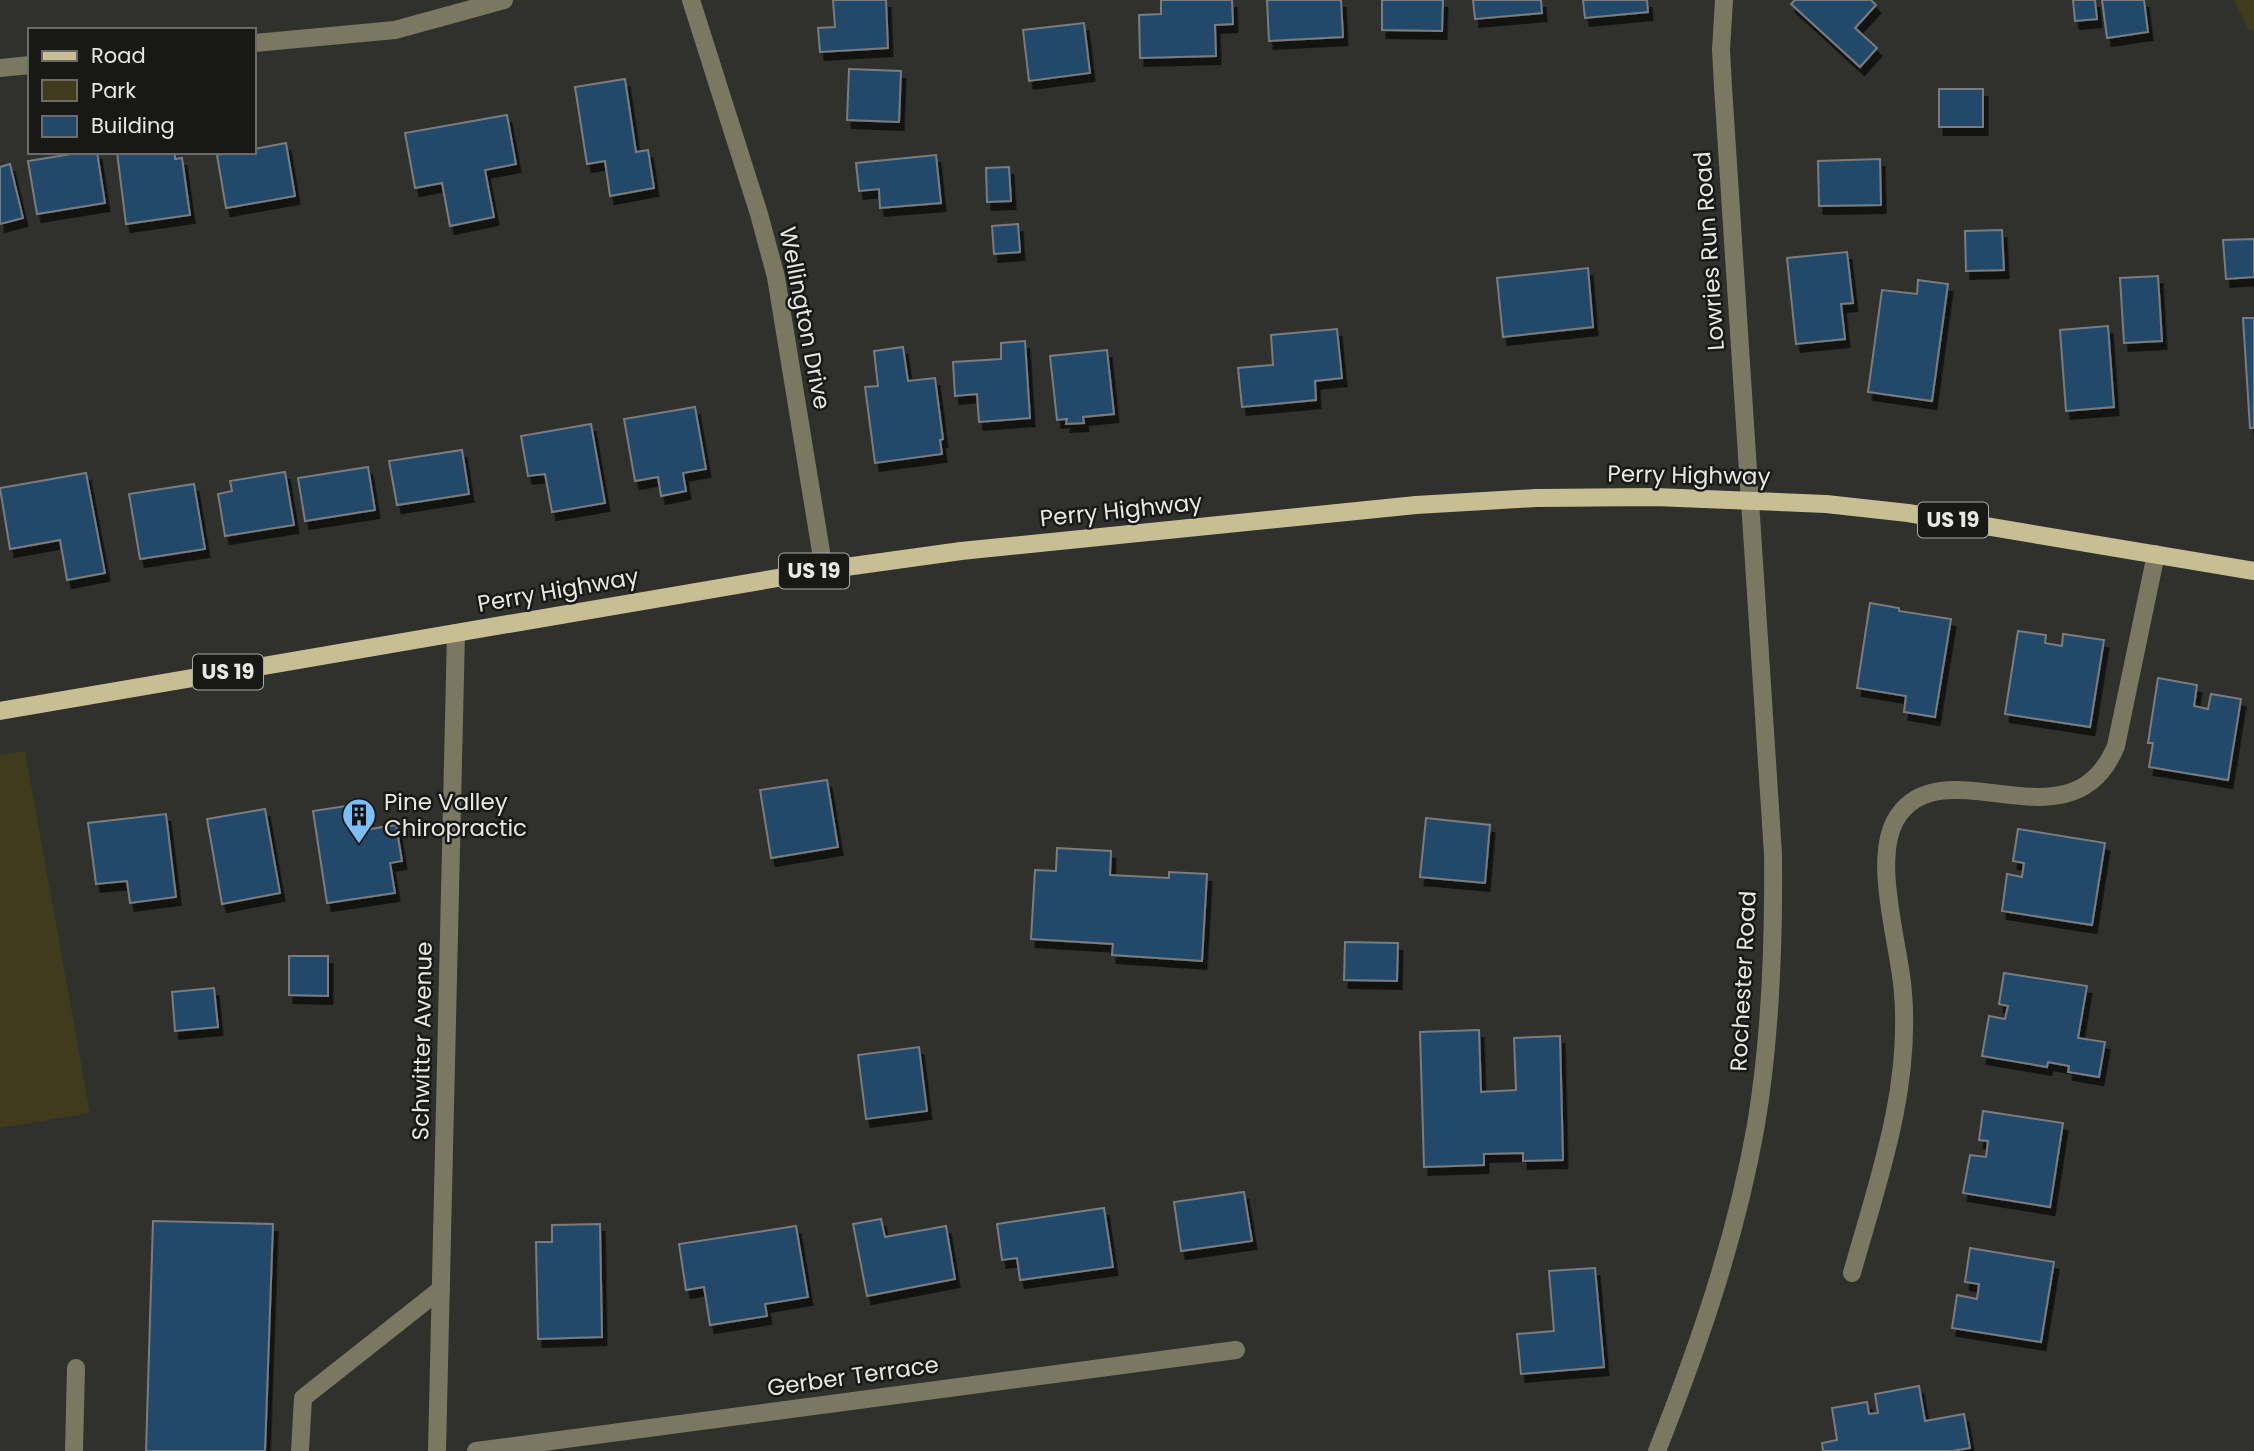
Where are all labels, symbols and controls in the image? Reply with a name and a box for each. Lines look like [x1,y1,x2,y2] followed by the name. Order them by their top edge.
[28,28,256,154] legend
[91,41,146,70] text: Road
[91,76,136,105] text: Park
[91,111,175,140] text: Building
[1686,150,1732,352] street label: Lowries Run Road
[772,224,838,412] street label: Wellington Drive
[1607,458,1771,492] street label: Perry Highway
[1038,486,1204,534] street label: Perry Highway
[1918,503,1988,538] road number: US 19
[779,554,849,588] road number: US 19
[475,560,641,620] street label: Perry Highway
[193,654,263,690] road number: US 19
[384,786,527,844] place label: Pine Valley Chiropractic
[340,796,378,845] building icon: Pine Valley Chiropractic
[1722,890,1764,1072] street label: Rochester Road
[404,941,440,1141] street label: Schwitter Avenue
[765,1348,941,1404] street label: Gerber Terrace

